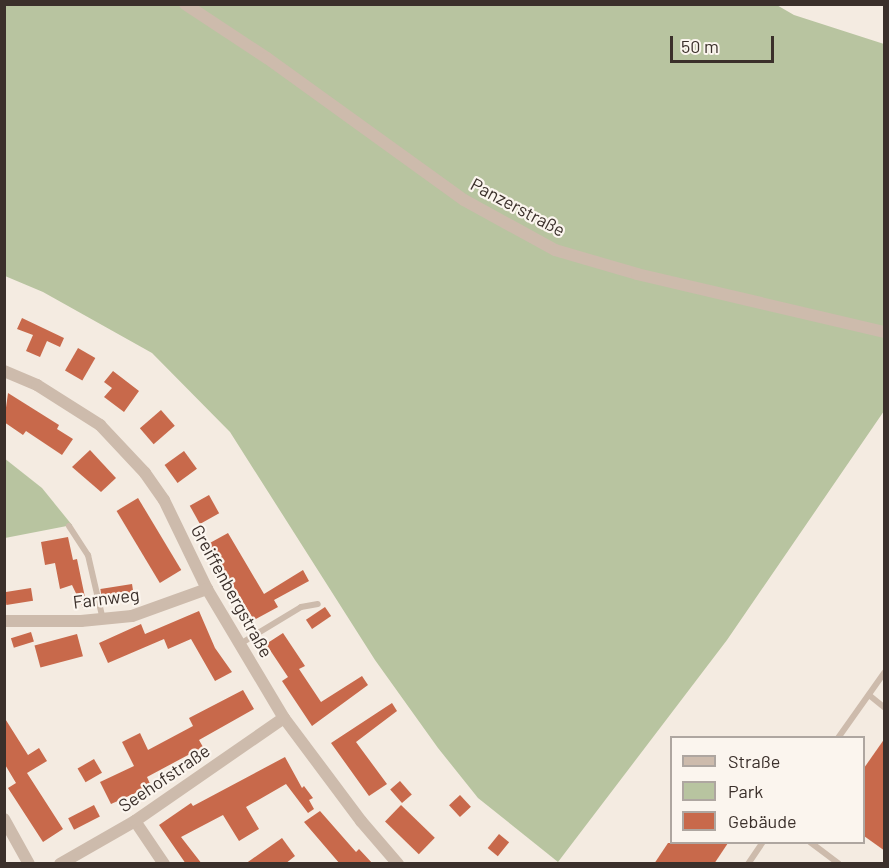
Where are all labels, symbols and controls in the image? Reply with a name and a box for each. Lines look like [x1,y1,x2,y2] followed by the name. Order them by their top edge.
[673,24,776,62] scale bar
[681,35,719,57] text: 50 m
[467,173,569,241] street label: Panzerstraße
[187,521,277,661] street label: Greiffenbergstraße
[72,583,140,613] street label: Farnweg
[670,736,865,844] legend
[114,740,214,816] street label: Seehofstraße
[728,750,780,772] text: Straße
[728,780,763,802] text: Park
[728,810,797,832] text: Gebäude

